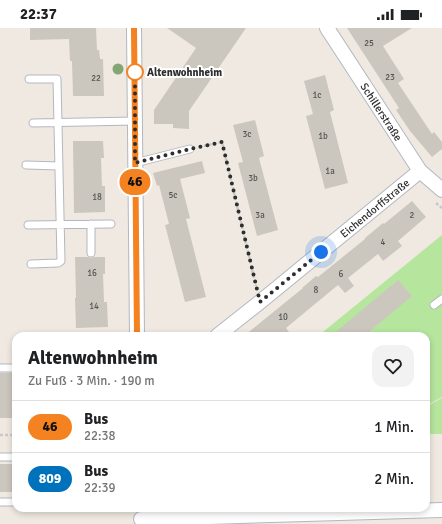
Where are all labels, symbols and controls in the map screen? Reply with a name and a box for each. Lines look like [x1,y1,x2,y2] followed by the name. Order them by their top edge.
[20,5,57,23] text: 22:37
[364,38,374,49] house number: 25
[126,63,144,81] marker: Altenwohnheim
[147,66,222,79] place label: Altenwohnheim
[385,72,395,83] house number: 23
[91,73,101,84] house number: 22
[358,80,405,143] street label: Schillerstraße
[312,90,322,101] house number: 1c
[242,129,252,140] house number: 3c
[318,131,328,142] house number: 1b
[325,166,335,177] house number: 1a
[117,169,153,195] line badge: 46
[127,173,143,190] text: 46
[248,173,258,184] house number: 3b
[337,176,412,240] street label: Eichendorffstraße
[168,190,178,201] house number: 5c
[92,192,102,203] house number: 18
[255,210,265,221] house number: 3a
[410,210,415,221] house number: 2
[381,237,386,248] house number: 4
[311,242,331,262] your location
[87,268,97,279] house number: 16
[339,269,344,280] house number: 6
[314,285,319,296] house number: 8
[89,301,99,312] house number: 14
[278,312,288,323] house number: 10
[372,345,414,387] button: heart
[28,346,158,370] text: Altenwohnheim
[28,373,155,389] text: Zu Fuß · 3 Min. · 190 m
[84,410,108,428] text: Bus
[42,418,58,435] text: 46
[374,418,414,436] text: 1 Min.
[84,428,116,444] text: 22:38
[84,462,108,480] text: Bus
[39,470,61,487] text: 809
[374,470,414,488] text: 2 Min.
[84,480,116,496] text: 22:39

